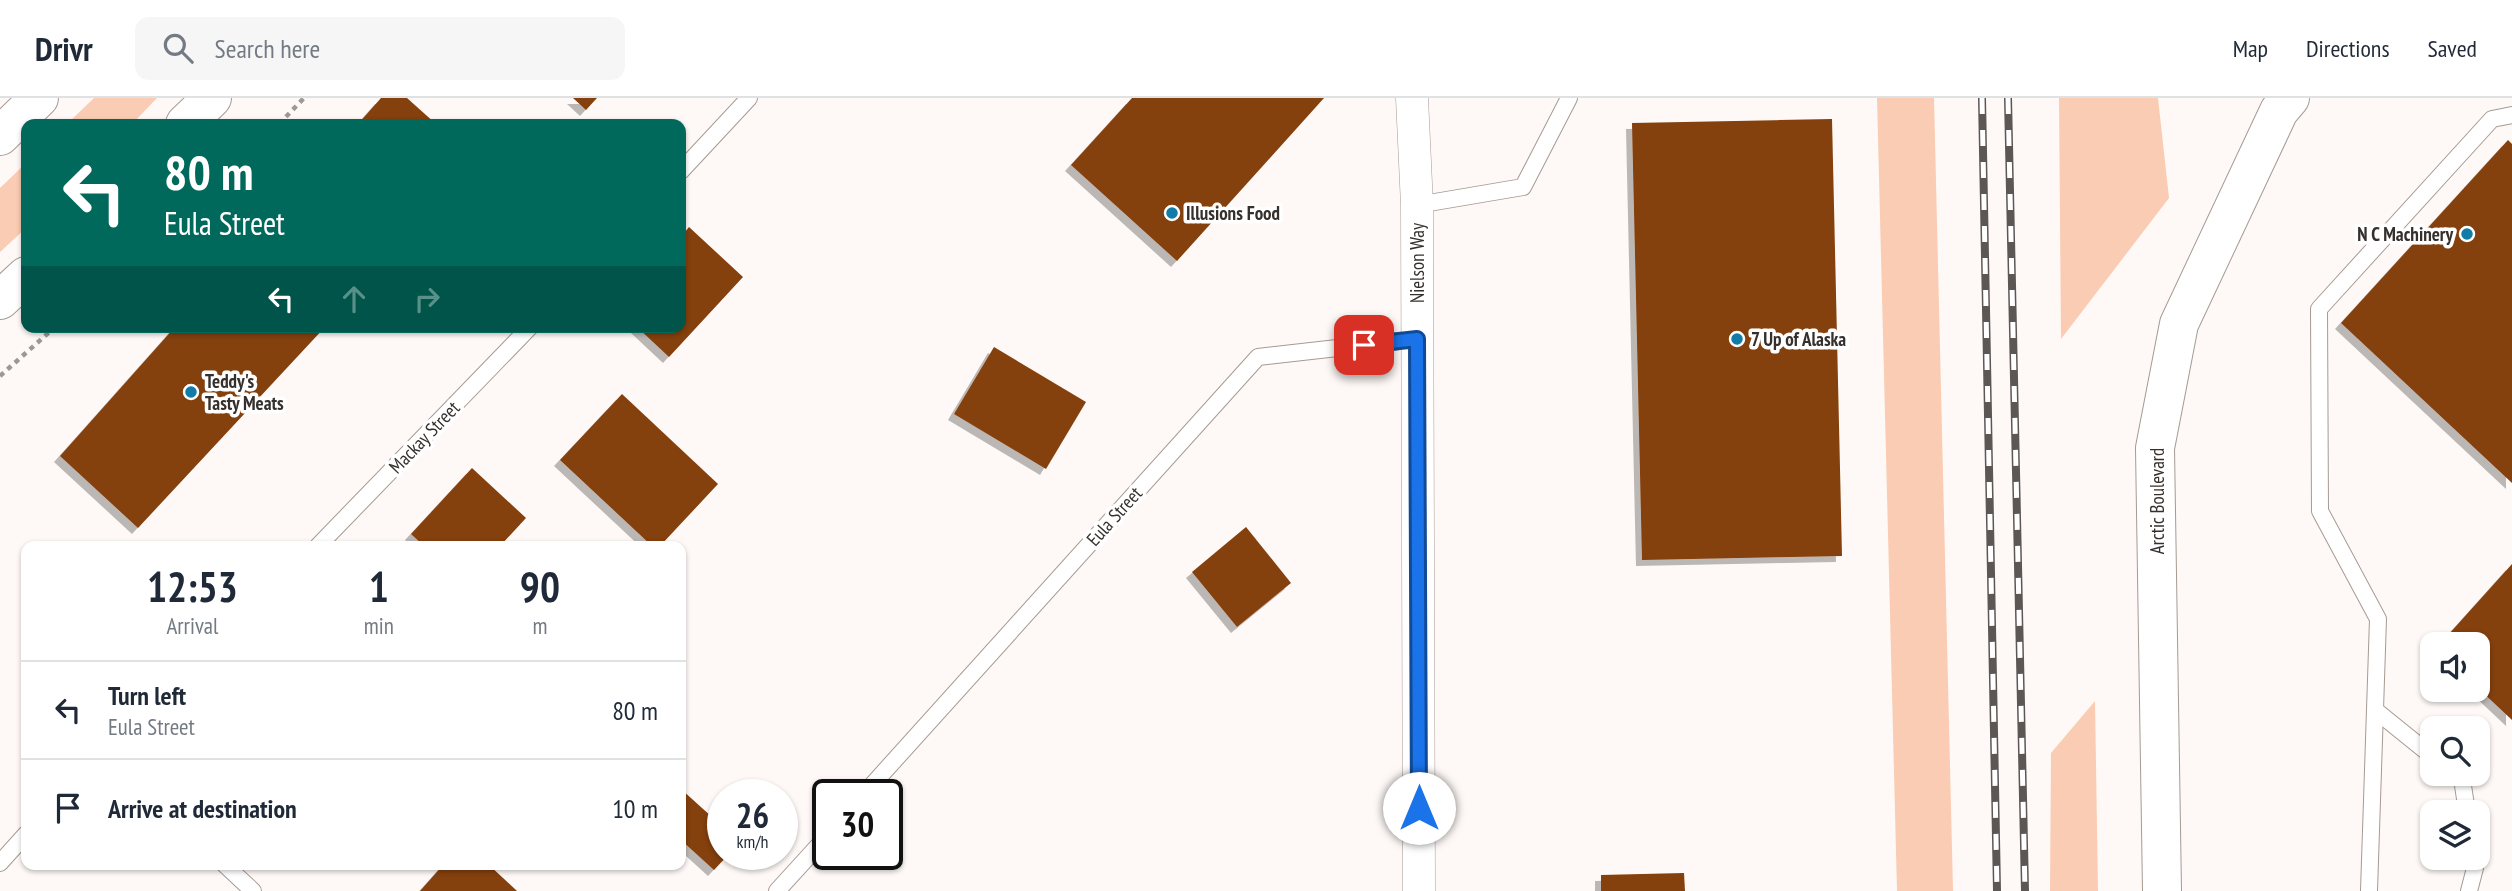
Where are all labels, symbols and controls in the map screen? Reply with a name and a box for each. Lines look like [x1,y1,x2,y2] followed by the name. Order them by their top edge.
[135,17,625,80] search box
[35,27,93,70] text: Drivr
[159,29,197,67] icon: search
[215,32,320,65] text: Search here
[2233,33,2268,64] text: Map
[2306,33,2390,64] text: Directions
[2428,33,2477,64] text: Saved
[164,140,253,204] text: 80 m
[49,147,140,238] icon: left
[1186,201,1280,225] place label: Illusions Food
[164,202,285,244] text: Eula Street
[1164,205,1180,221] marker: Illusions Food
[1405,222,1429,303] street label: Nielson Way
[2357,222,2453,246] place label: N C Machinery
[2459,226,2475,242] marker: N C Machinery
[262,280,300,318] icon: left
[335,280,373,318] icon: ahead
[408,280,446,318] icon: right
[1334,315,1394,375] pin
[1345,326,1383,364] icon: arrive
[1751,327,1846,351] place label: 7 Up of Alaska
[1729,331,1745,347] marker: 7 Up of Alaska
[205,369,284,415] place label: Teddy's Tasty Meats
[183,384,199,400] marker: Teddy's Tasty Meats
[384,395,465,478] street label: Mackay Street
[2145,448,2169,554] street label: Arctic Boulevard
[1081,481,1147,551] street label: Eula Street
[147,559,238,614] text: 12:53
[369,559,389,614] text: 1
[520,559,560,614] text: 90
[166,611,218,640] text: Arrival
[364,611,394,640] text: min
[532,611,547,640] text: m
[2420,632,2490,870] map controls
[2420,632,2490,702] button: sound
[108,679,186,712] text: Turn left
[49,691,87,729] icon: left
[612,694,658,727] text: 80 m
[108,712,195,741] text: Eula Street
[2420,716,2490,786] button: search
[1382,771,1456,845] position arrow
[812,779,903,870] speed limit sign: 30
[49,789,87,827] icon: arrive
[108,792,297,825] text: Arrive at destination
[612,792,658,825] text: 10 m
[736,792,769,838] text: 26
[2420,800,2490,870] button: layers
[737,830,768,853] text: km/h

